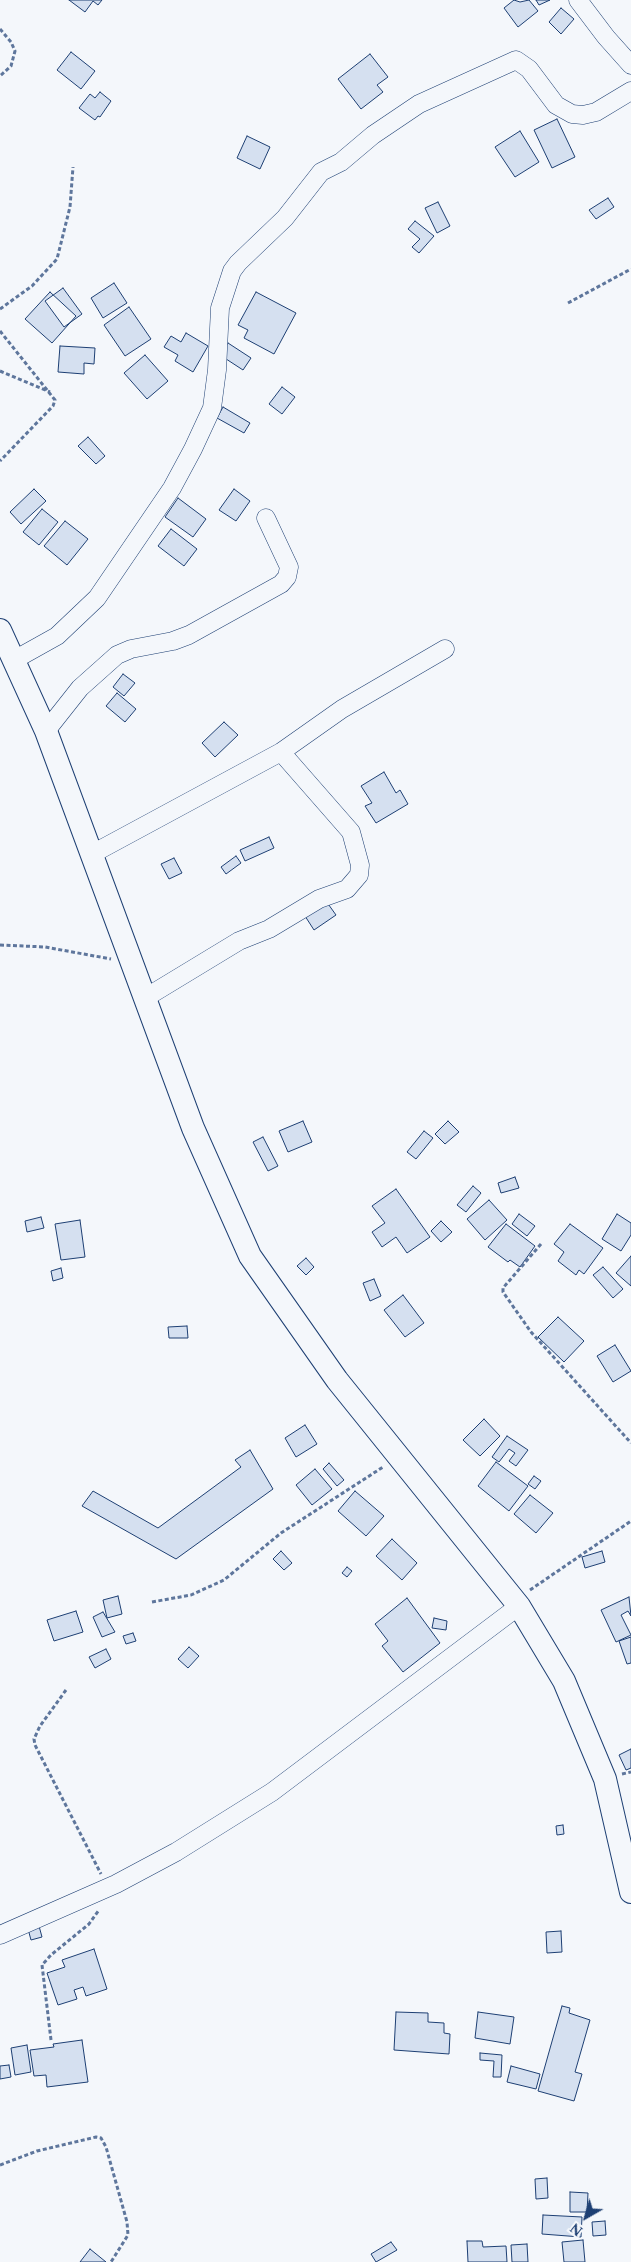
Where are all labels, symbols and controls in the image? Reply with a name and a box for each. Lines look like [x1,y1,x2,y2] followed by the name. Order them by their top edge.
[561,2192,611,2242] north arrow
[565,2217,587,2241] text: N

